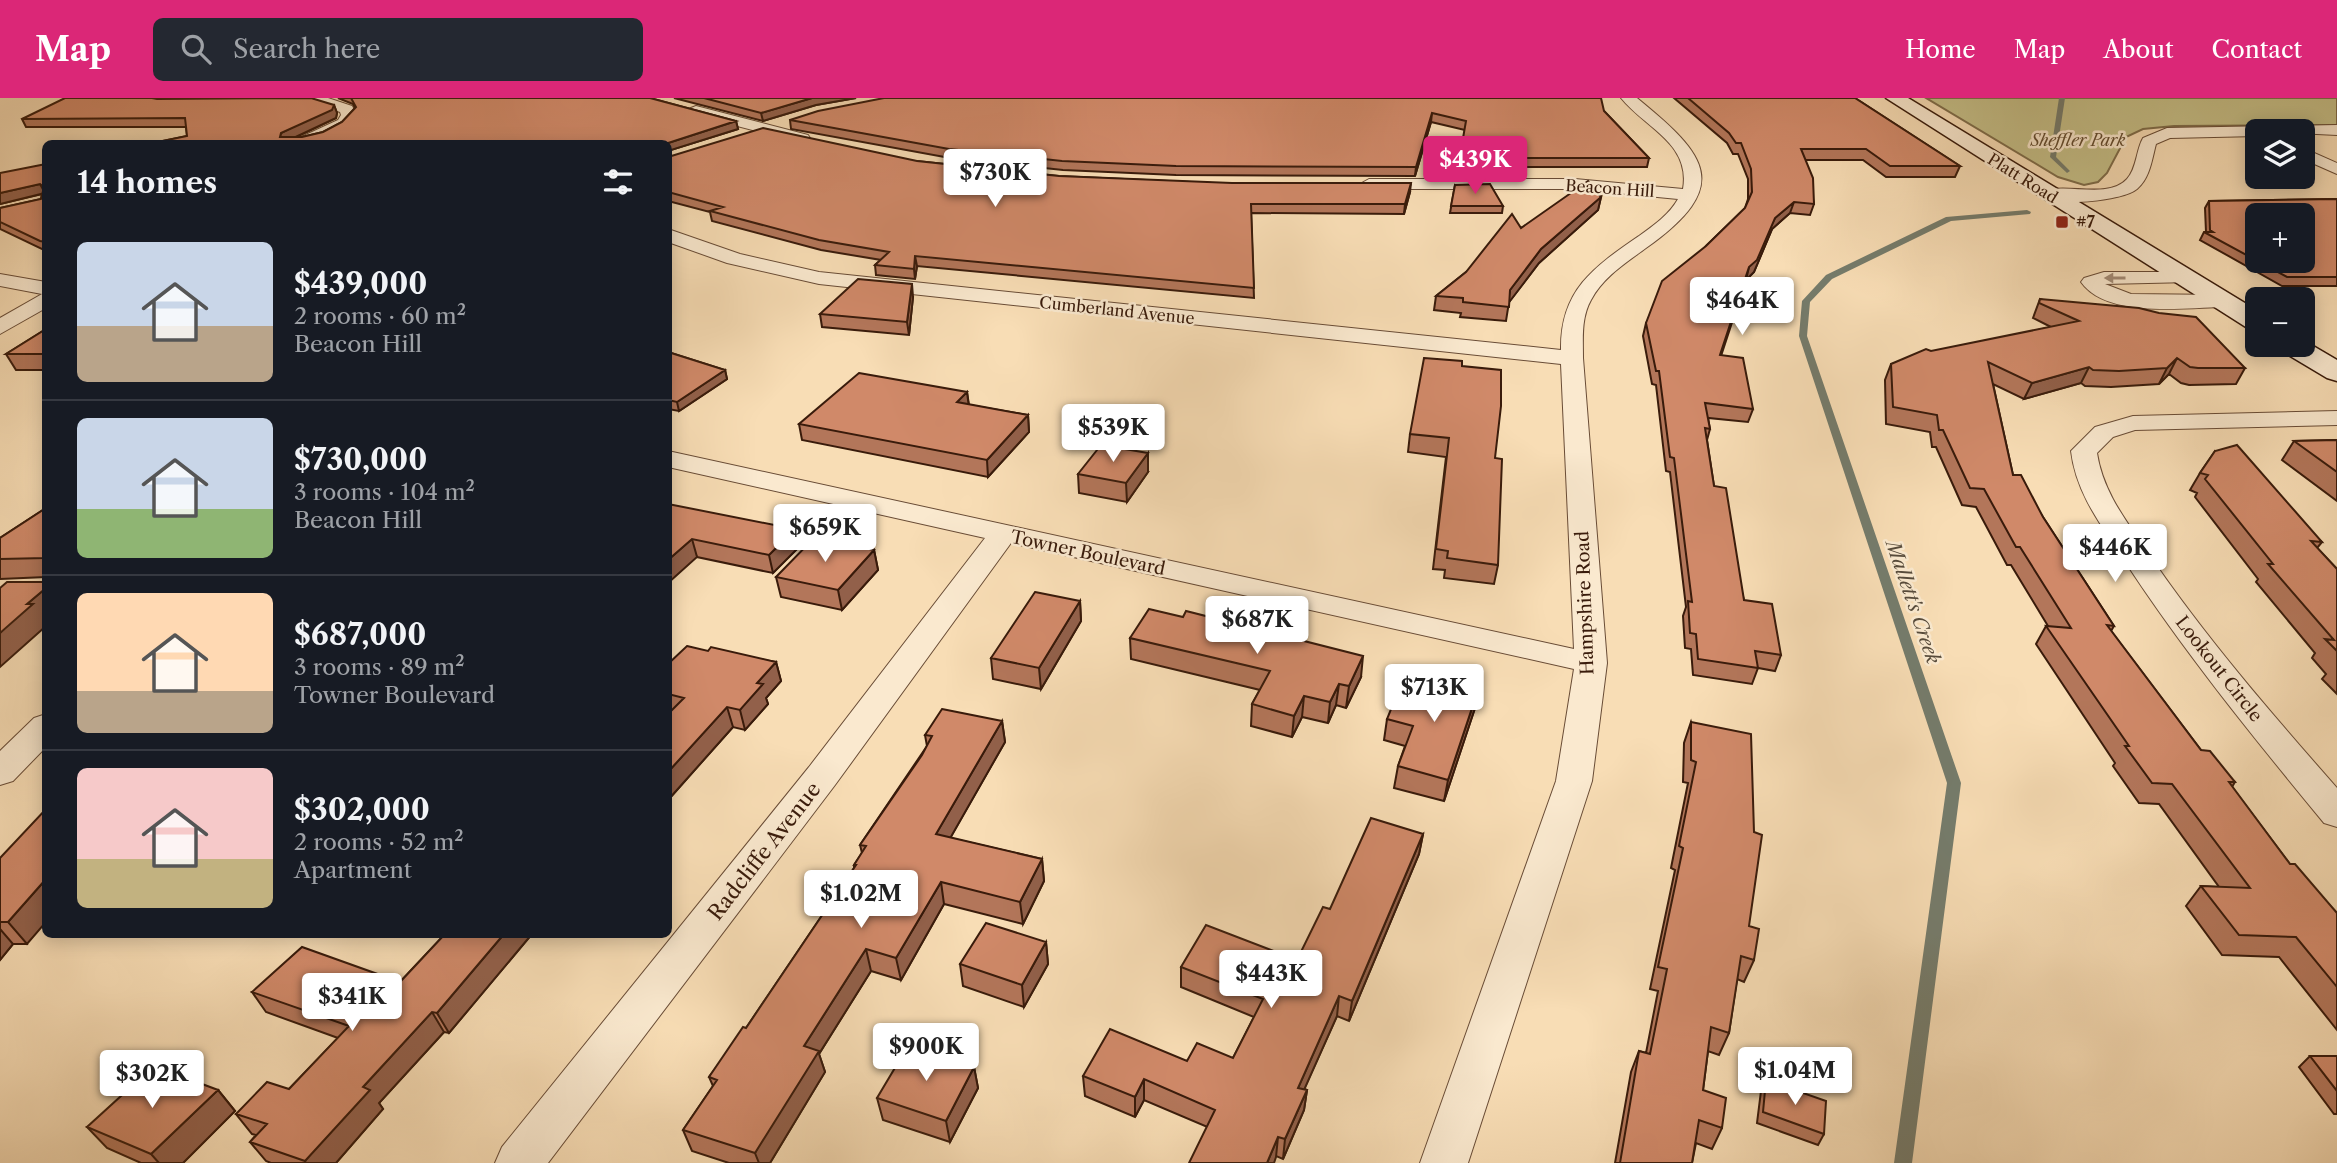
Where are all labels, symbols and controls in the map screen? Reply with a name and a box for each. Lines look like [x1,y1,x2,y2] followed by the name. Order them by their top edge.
[153,18,643,81] search box
[35,29,111,70] text: Map
[177,30,215,68] icon: search
[233,33,380,65] text: Search here
[1905,35,1976,64] text: Home
[2014,35,2065,64] text: Map
[2103,35,2174,64] text: About
[2212,35,2302,64] text: Contact
[2245,119,2315,357] map controls
[2245,119,2315,189] button: layers
[2030,130,2126,150] park label: Sheffler Park
[1426,136,1524,196] pin: $439K
[1439,145,1511,173] text: $439K
[1984,149,2062,208] street label: Platt Road
[946,150,1044,209] pin: $730K
[960,158,1030,186] text: $730K
[599,163,637,201] icon: filters
[77,164,217,201] text: 14 homes
[1565,175,1655,201] street label: Beacon Hill
[2245,203,2315,273] button: +
[2076,212,2096,232] place label: #7
[2054,214,2070,230] marker: #7
[294,265,427,302] text: $439,000
[133,270,217,354] icon: home
[2104,272,2126,284] one-way arrow
[1693,278,1791,337] pin: $464K
[1706,286,1778,314] text: $464K
[2245,287,2315,357] button: −
[1038,292,1196,328] street label: Cumberland Avenue
[294,302,466,330] text: 2 rooms · 60 m²
[294,330,422,358] text: Beacon Hill
[1064,404,1162,464] pin: $539K
[1078,413,1148,441] text: $539K
[294,441,427,478] text: $730,000
[133,446,217,530] icon: home
[294,478,475,506] text: 3 rooms · 104 m²
[776,504,874,564] pin: $659K
[294,506,422,534] text: Beacon Hill
[789,513,861,541] text: $659K
[2066,524,2164,584] pin: $446K
[1009,526,1167,580] street label: Towner Boulevard
[1571,531,1599,675] street label: Hampshire Road
[2079,533,2151,561] text: $446K
[1880,535,1945,667] water label: Mallett's Creek
[1208,596,1306,656] pin: $687K
[1221,605,1293,633] text: $687K
[2171,612,2267,726] street label: Lookout Circle
[294,616,426,653] text: $687,000
[133,621,217,705] icon: home
[294,653,465,681] text: 3 rooms · 89 m²
[1385,664,1483,724] pin: $713K
[1401,673,1467,701] text: $713K
[294,681,495,709] text: Towner Boulevard
[702,777,826,925] street label: Radcliffe Avenue
[294,791,430,828] text: $302,000
[133,796,217,880] icon: home
[294,828,464,856] text: 2 rooms · 52 m²
[294,856,412,884] text: Apartment
[804,870,918,930] pin: $1.02M
[820,879,902,907] text: $1.02M
[1222,950,1320,1010] pin: $443K
[1235,959,1307,987] text: $443K
[303,974,401,1033] pin: $341K
[318,982,386,1010] text: $341K
[877,1024,975,1083] pin: $900K
[889,1032,963,1060] text: $900K
[1738,1048,1852,1107] pin: $1.04M
[103,1051,201,1110] pin: $302K
[1754,1056,1836,1084] text: $1.04M
[116,1059,188,1087] text: $302K

